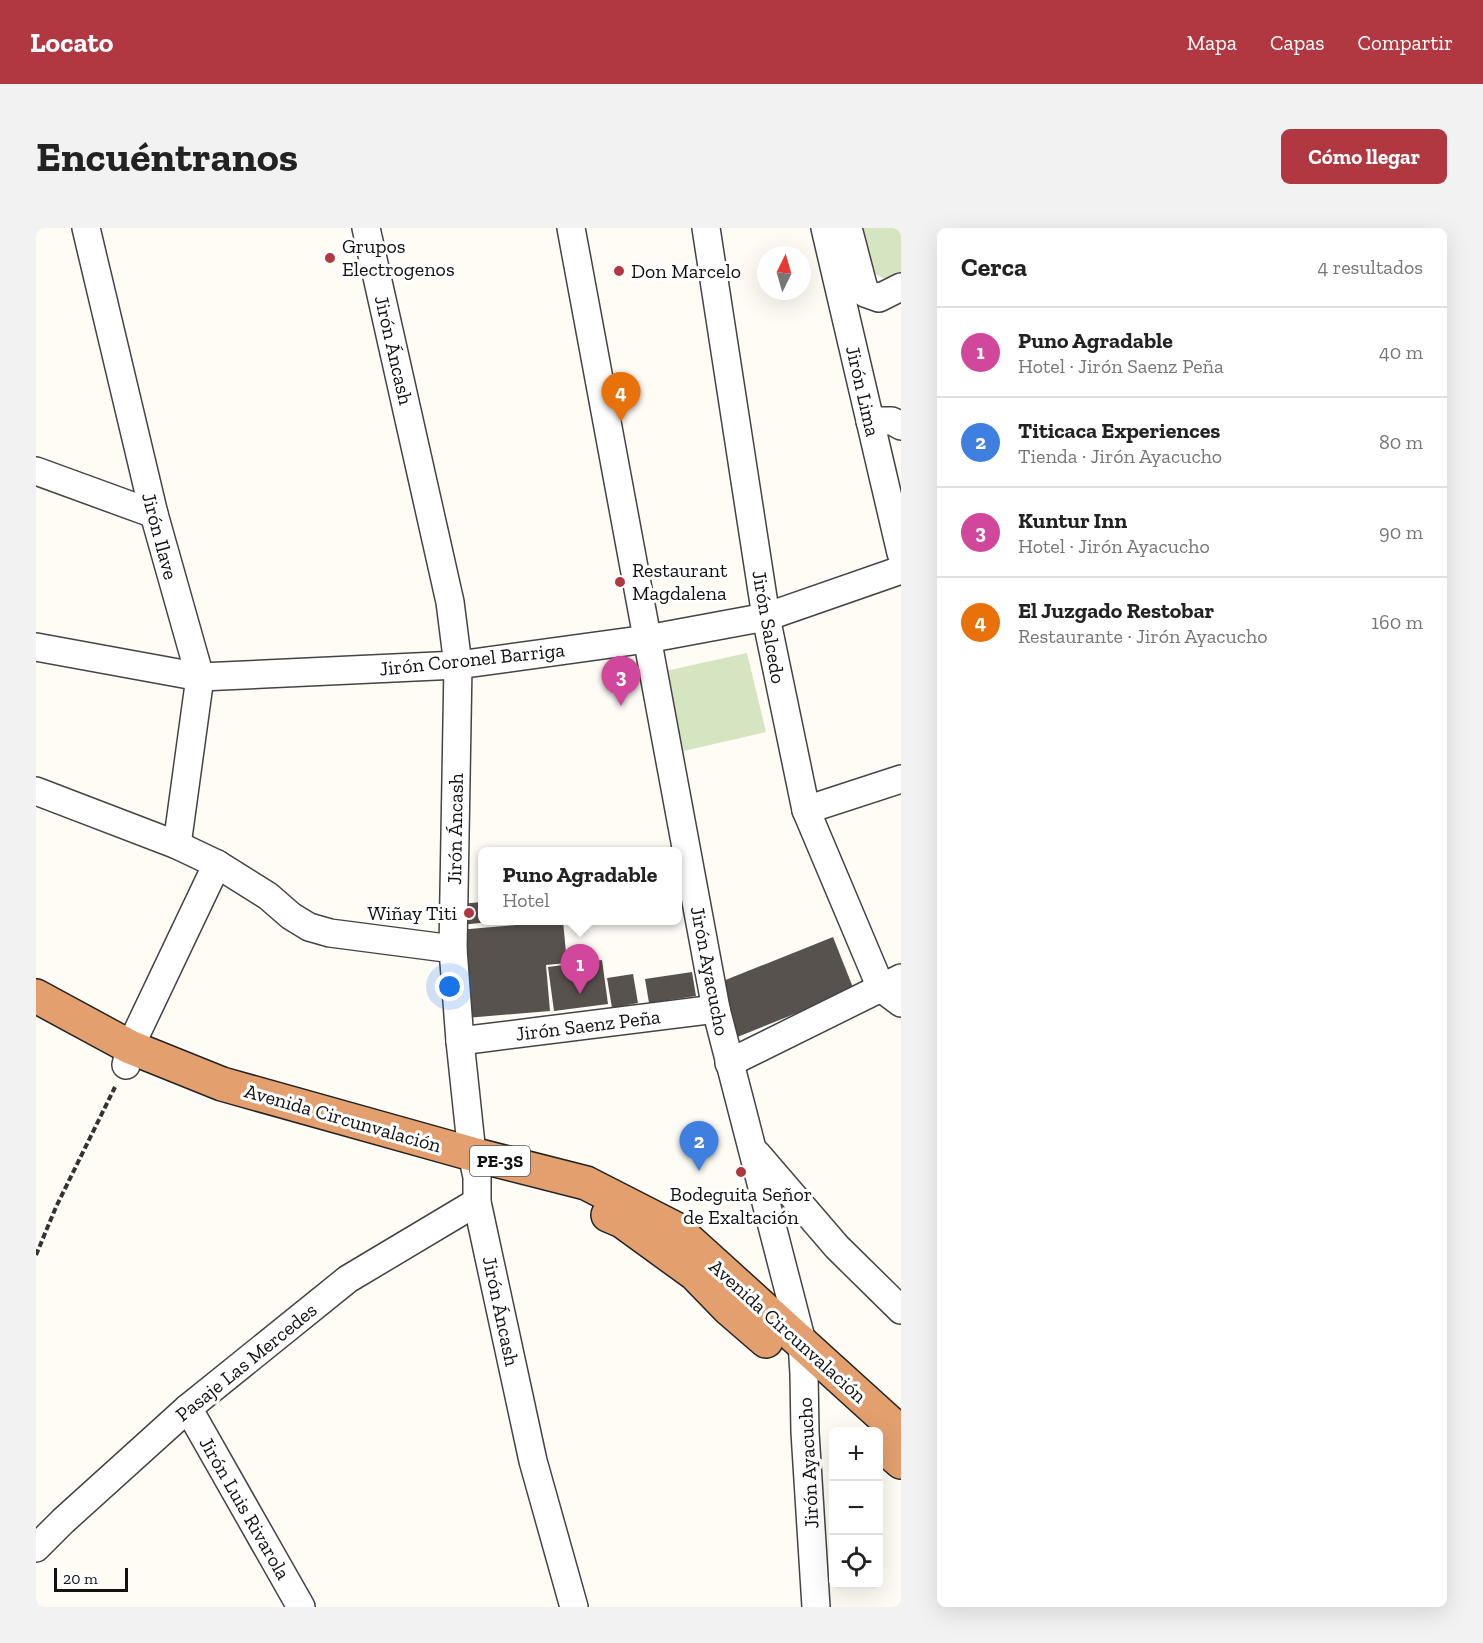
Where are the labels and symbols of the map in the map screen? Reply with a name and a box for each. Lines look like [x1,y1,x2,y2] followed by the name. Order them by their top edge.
[342,234,455,281] place label: Grupos Electrogenos
[757,246,811,300] north arrow
[323,251,337,265] marker: Grupos Electrogenos
[631,259,741,283] place label: Don Marcelo
[612,264,626,278] marker: Don Marcelo
[370,293,418,408] street label: Jirón Áncash
[841,343,885,439] street label: Jirón Lima
[602,372,640,422] pin: 4
[137,490,183,582] street label: Jirón Ilave
[632,558,728,605] place label: Restaurant Magdalena
[747,569,791,685] street label: Jirón Salcedo
[613,575,627,589] marker: Restaurant Magdalena
[378,637,566,681] street label: Jirón Coronel Barriga
[602,656,640,706] pin: 3
[442,772,468,885] street label: Jirón Áncash
[367,901,457,925] place label: Wiñay Titi
[686,904,734,1038] street label: Jirón Ayacucho
[462,906,476,920] marker: Wiñay Titi
[560,944,600,994] pin: 1
[435,972,464,1001] your location
[514,1004,662,1046] street label: Jirón Saenz Peña
[242,1078,445,1158] street label: Avenida Circunvalación
[680,1122,718,1171] pin: 2
[470,1146,530,1176] road number: PE-3S
[734,1165,748,1179] marker: Bodeguita Señor de Exaltación
[670,1182,812,1229] place label: Bodeguita Señor de Exaltación
[478,1254,525,1369] street label: Jirón Áncash
[704,1254,872,1408] street label: Avenida Circunvalación
[170,1298,322,1426] street label: Pasaje Las Mercedes
[793,1397,823,1529] street label: Jirón Ayacucho
[194,1432,296,1584] street label: Jirón Luis Rivarola
[54,1565,128,1592] scale bar

